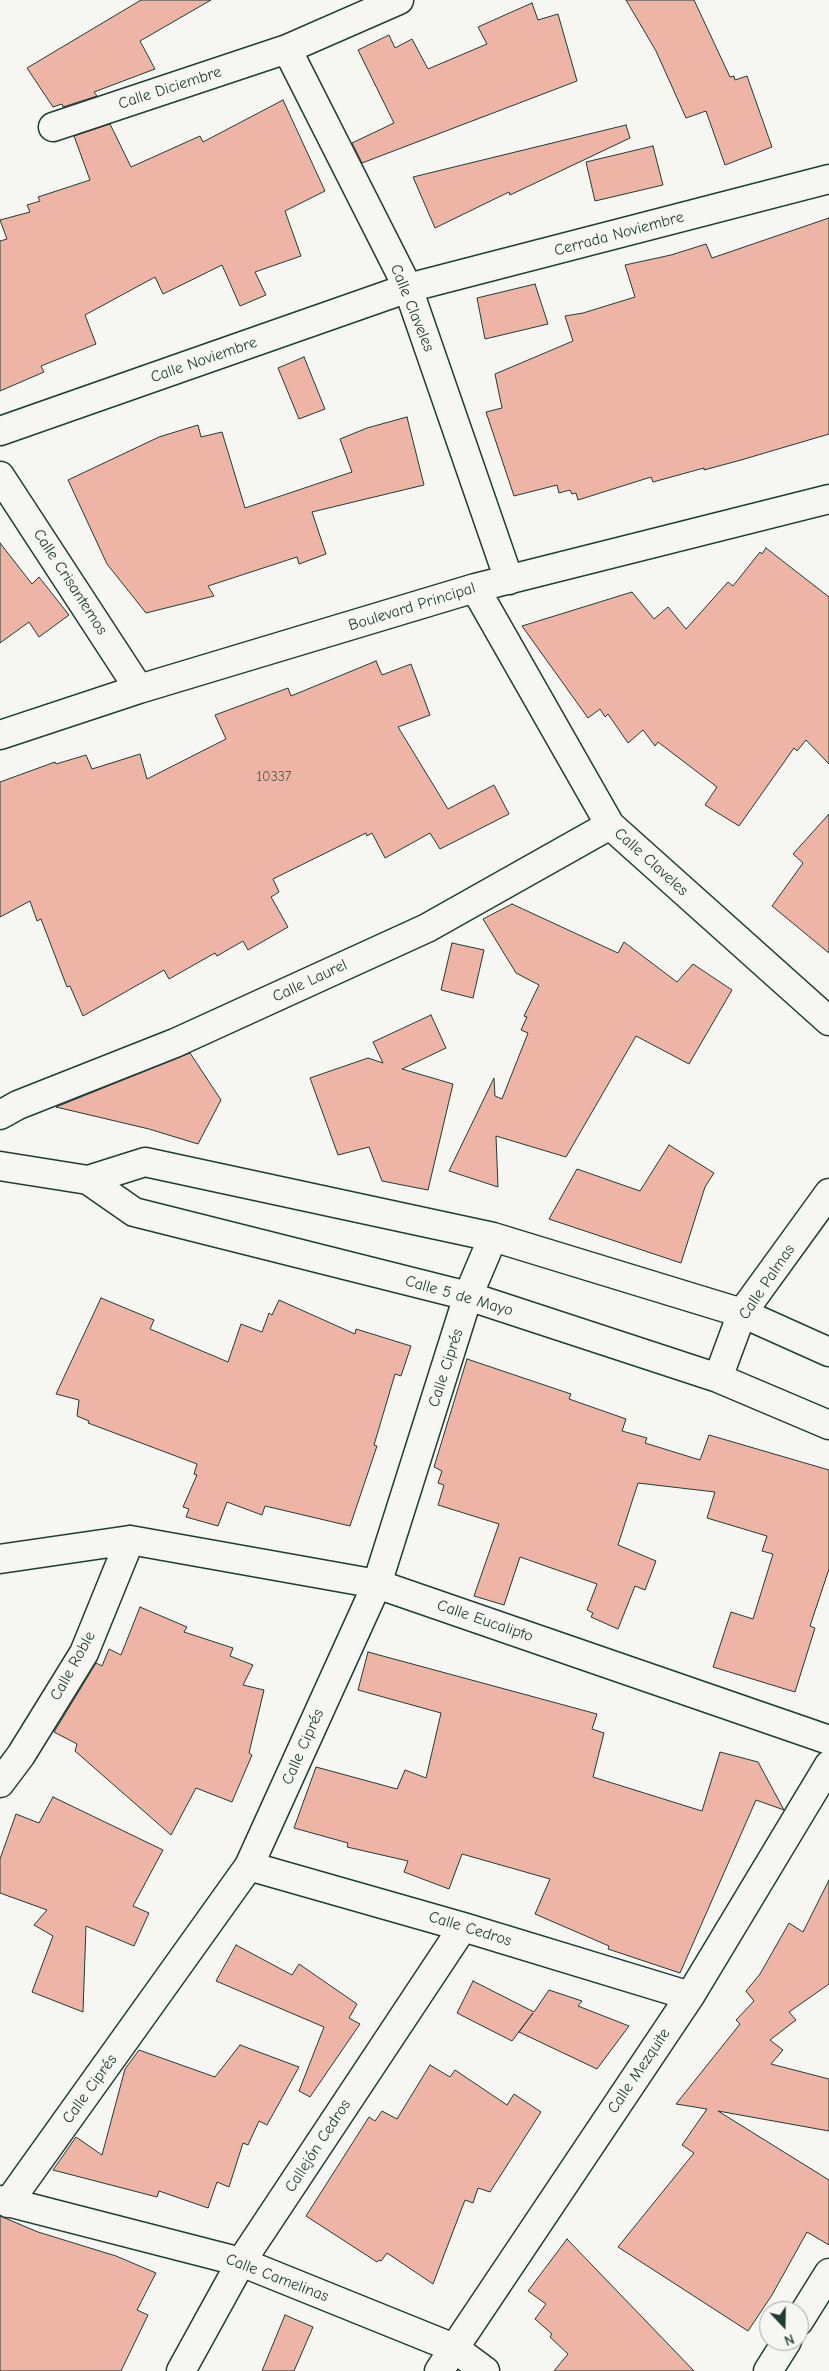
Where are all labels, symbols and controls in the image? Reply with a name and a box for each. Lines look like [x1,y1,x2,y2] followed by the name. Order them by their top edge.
[116,62,224,114] street label: Calle Diciembre
[552,207,686,261] street label: Cerrada Noviembre
[386,261,438,355] street label: Calle Claveles
[148,333,260,387] street label: Calle Noviembre
[29,525,111,639] street label: Calle Crisantemos
[346,579,478,635] street label: Boulevard Principal
[257,769,291,785] house number: 10337
[610,824,692,900] street label: Calle Claveles
[270,955,350,1007] street label: Calle Laurel
[735,1241,799,1323] street label: Calle Palmas
[403,1271,515,1321] street label: Calle 5 de Mayo
[424,1327,468,1409] street label: Calle Ciprés
[434,1596,536,1646] street label: Calle Eucalipto
[46,1628,100,1704] street label: Calle Roble
[278,1706,328,1788] street label: Calle Ciprés
[426,1907,514,1951] street label: Calle Cedros
[603,2025,675,2117] street label: Calle Mezquite
[58,2051,122,2127] street label: Calle Ciprés
[281,2096,355,2196] street label: Callejón Cedros
[223,2250,331,2306] street label: Calle Camelinas
[759,2301,809,2351] north arrow
[782,2330,797,2349] text: N

